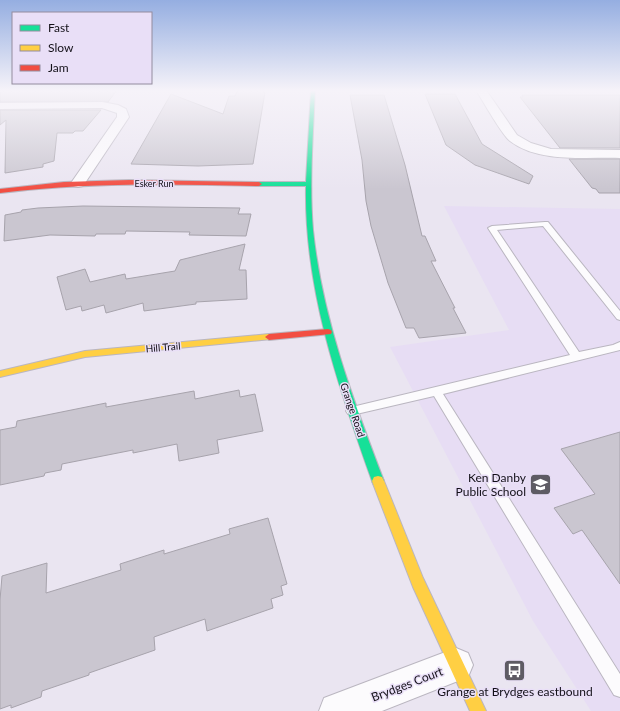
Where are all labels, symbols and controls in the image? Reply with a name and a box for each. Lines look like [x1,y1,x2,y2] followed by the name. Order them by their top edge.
[12,12,152,84] legend
[48,20,70,35] text: Fast
[48,40,74,55] text: Slow
[48,60,69,75] text: Jam
[135,178,173,189] street label: Esker Run
[145,339,181,355] street label: Hill Trail
[338,381,368,439] street label: Grange Road
[456,470,527,499] place label: Ken Danby Public School
[528,471,554,497] school or university icon: Ken Danby Public School
[502,657,528,683] bus stop icon: Grange at Brydges eastbound
[369,663,446,705] street label: Brydges Court
[437,684,593,699] place label: Grange at Brydges eastbound

